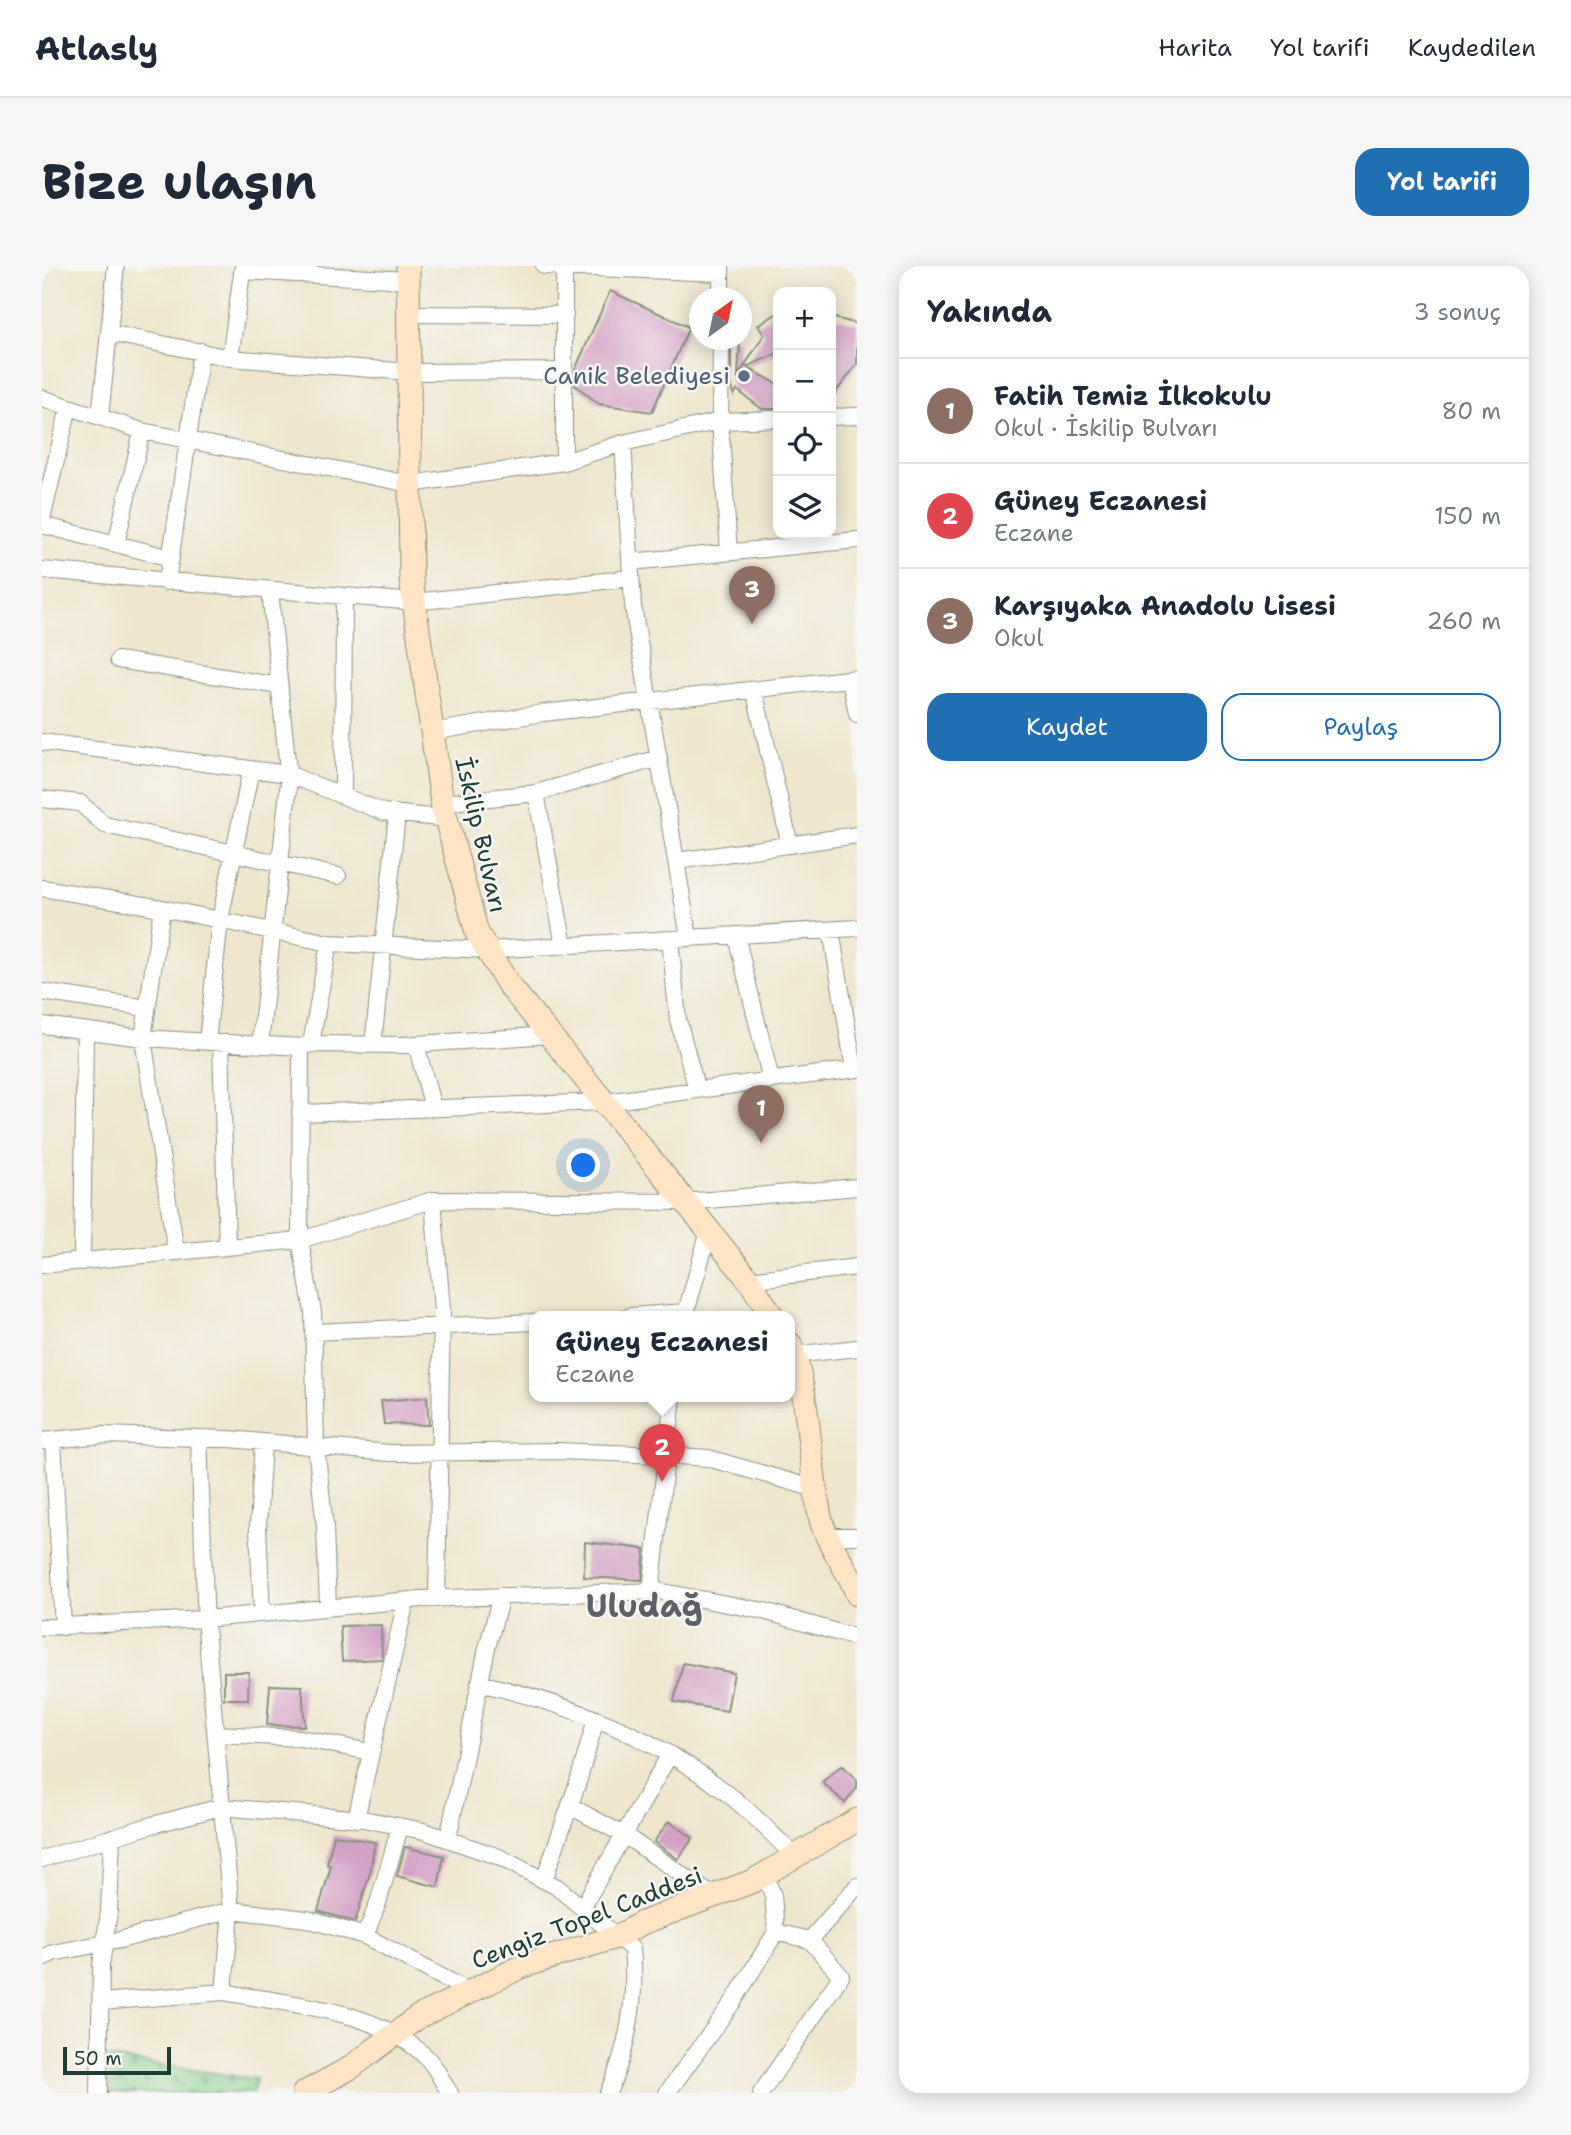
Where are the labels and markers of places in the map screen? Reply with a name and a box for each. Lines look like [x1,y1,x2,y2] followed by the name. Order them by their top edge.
[543,360,730,392] place label: Canik Belediyesi
[736,368,752,384] marker: Canik Belediyesi
[729,566,775,624] pin: 3
[738,1085,784,1143] pin: 1
[639,1424,685,1482] pin: 2

